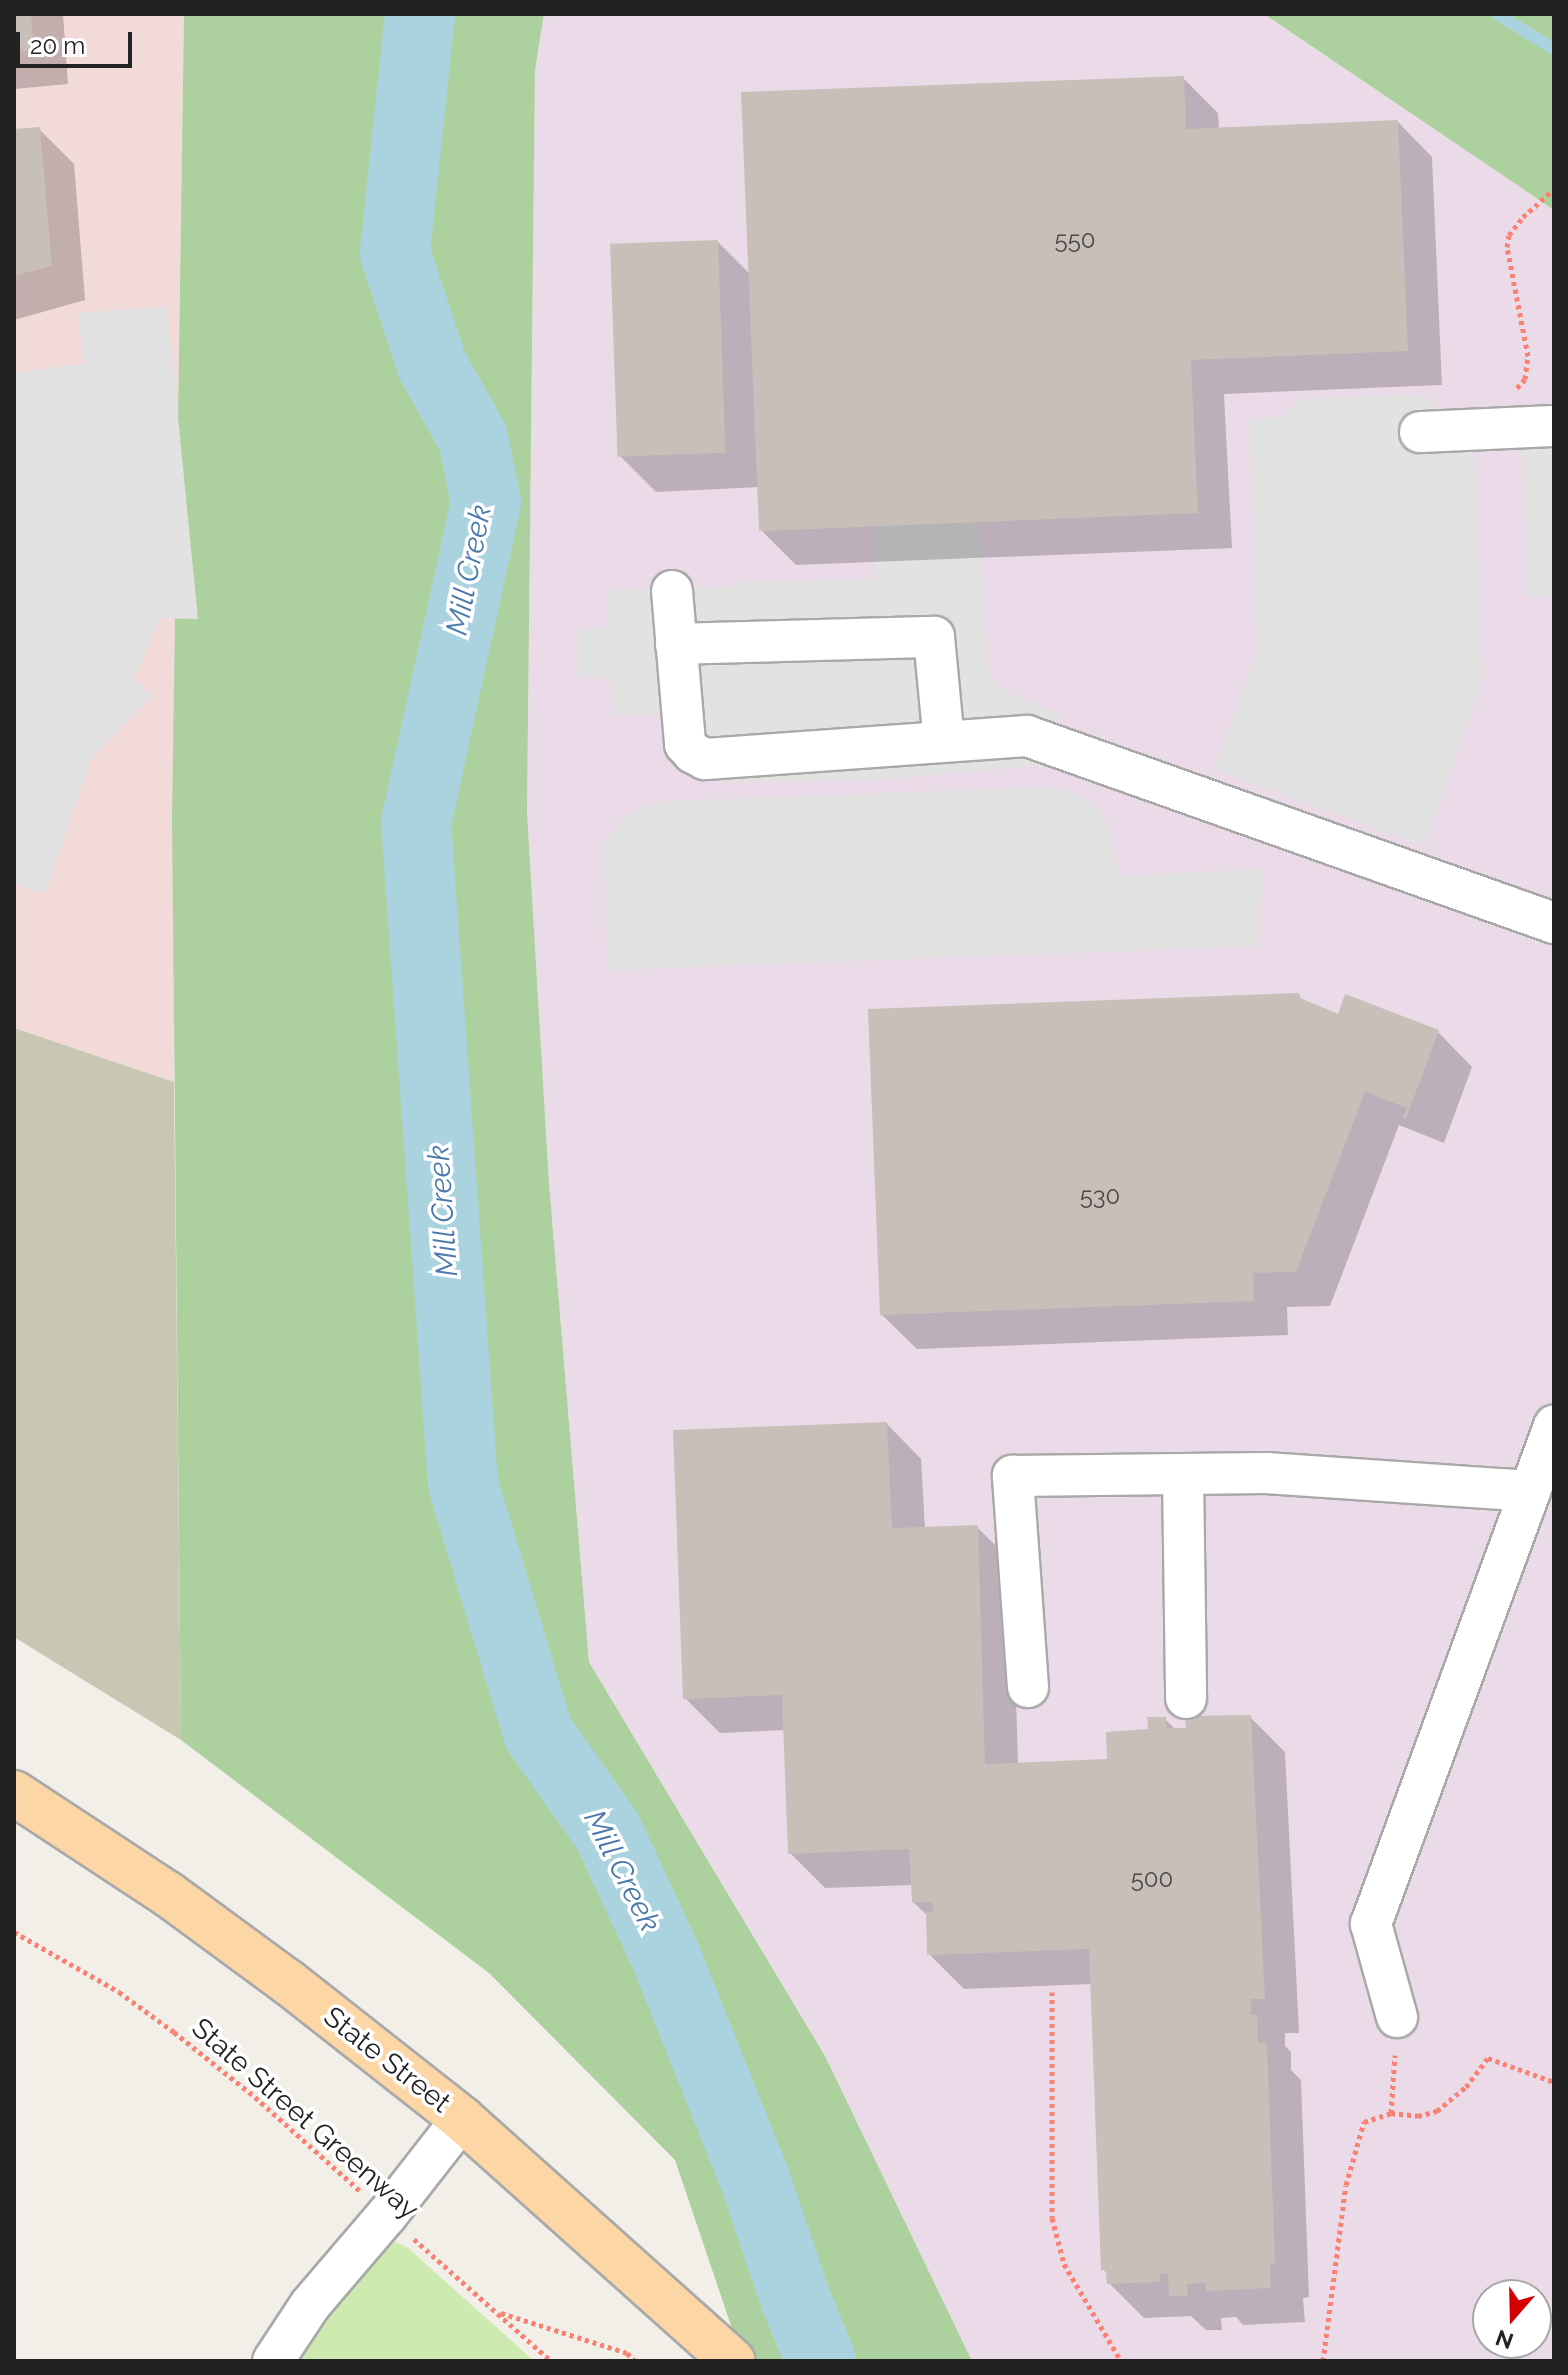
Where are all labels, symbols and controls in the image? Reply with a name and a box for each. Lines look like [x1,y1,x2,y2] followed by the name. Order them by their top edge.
[20,16,136,66] scale bar
[30,31,85,60] text: 20 m
[1055,226,1095,254] house number: 550
[439,501,499,639] water label: Mill Creek
[420,1144,466,1278] water label: Mill Creek
[1080,1182,1120,1210] house number: 530
[576,1804,668,1938] water label: Mill Creek
[1131,1865,1173,1893] house number: 500
[317,2000,457,2120] street label: State Street
[185,2011,425,2227] street label: State Street Greenway
[1472,2279,1552,2359] north arrow
[1492,2325,1517,2355] text: N

